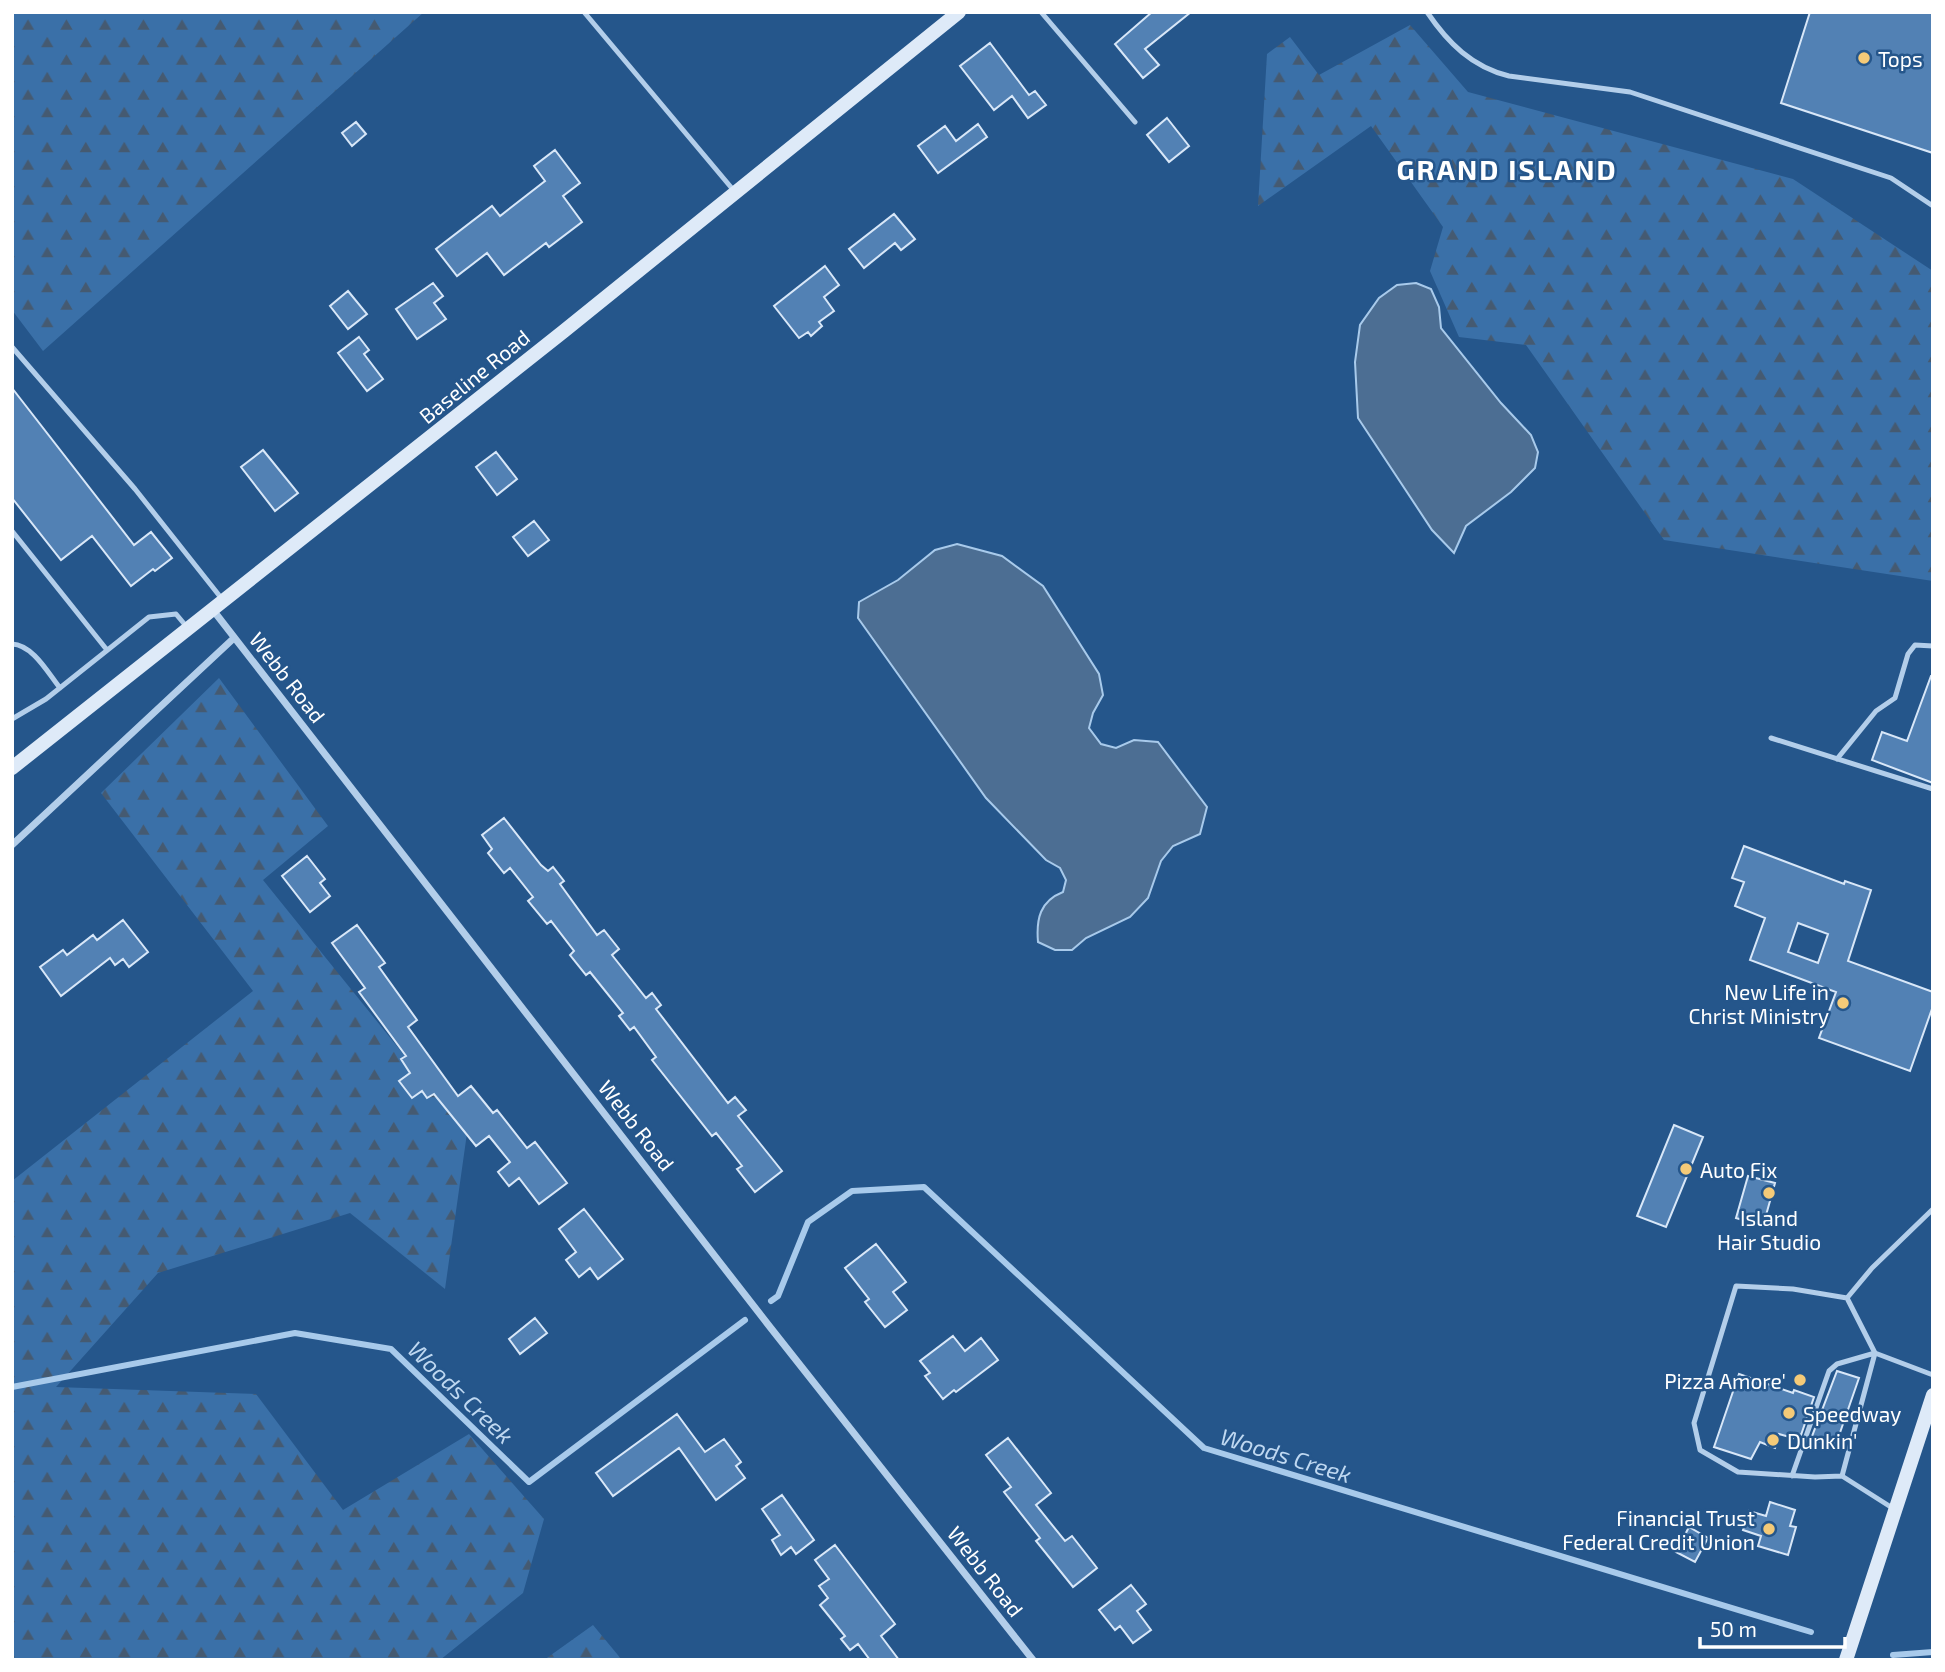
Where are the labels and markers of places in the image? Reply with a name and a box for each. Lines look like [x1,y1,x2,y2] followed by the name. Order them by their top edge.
[1878,46,1923,71] place label: Tops
[1856,50,1872,66] marker: Tops
[1689,979,1829,1028] place label: New Life in Christ Ministry
[1835,995,1851,1011] marker: New Life in Christ Ministry
[1700,1157,1777,1182] place label: Auto Fix
[1678,1161,1694,1177] marker: Auto Fix
[1761,1185,1777,1201] marker: Island Hair Studio
[1717,1205,1821,1254] place label: Island Hair Studio
[1664,1368,1786,1393] place label: Pizza Amore'
[1792,1372,1808,1388] marker: Pizza Amore'
[1803,1401,1901,1426] place label: Speedway
[1781,1405,1797,1421] marker: Speedway
[1787,1428,1857,1453] place label: Dunkin'
[1765,1432,1781,1448] marker: Dunkin'
[1562,1505,1755,1554] place label: Financial Trust Federal Credit Union
[1761,1521,1777,1537] marker: Financial Trust Federal Credit Union

